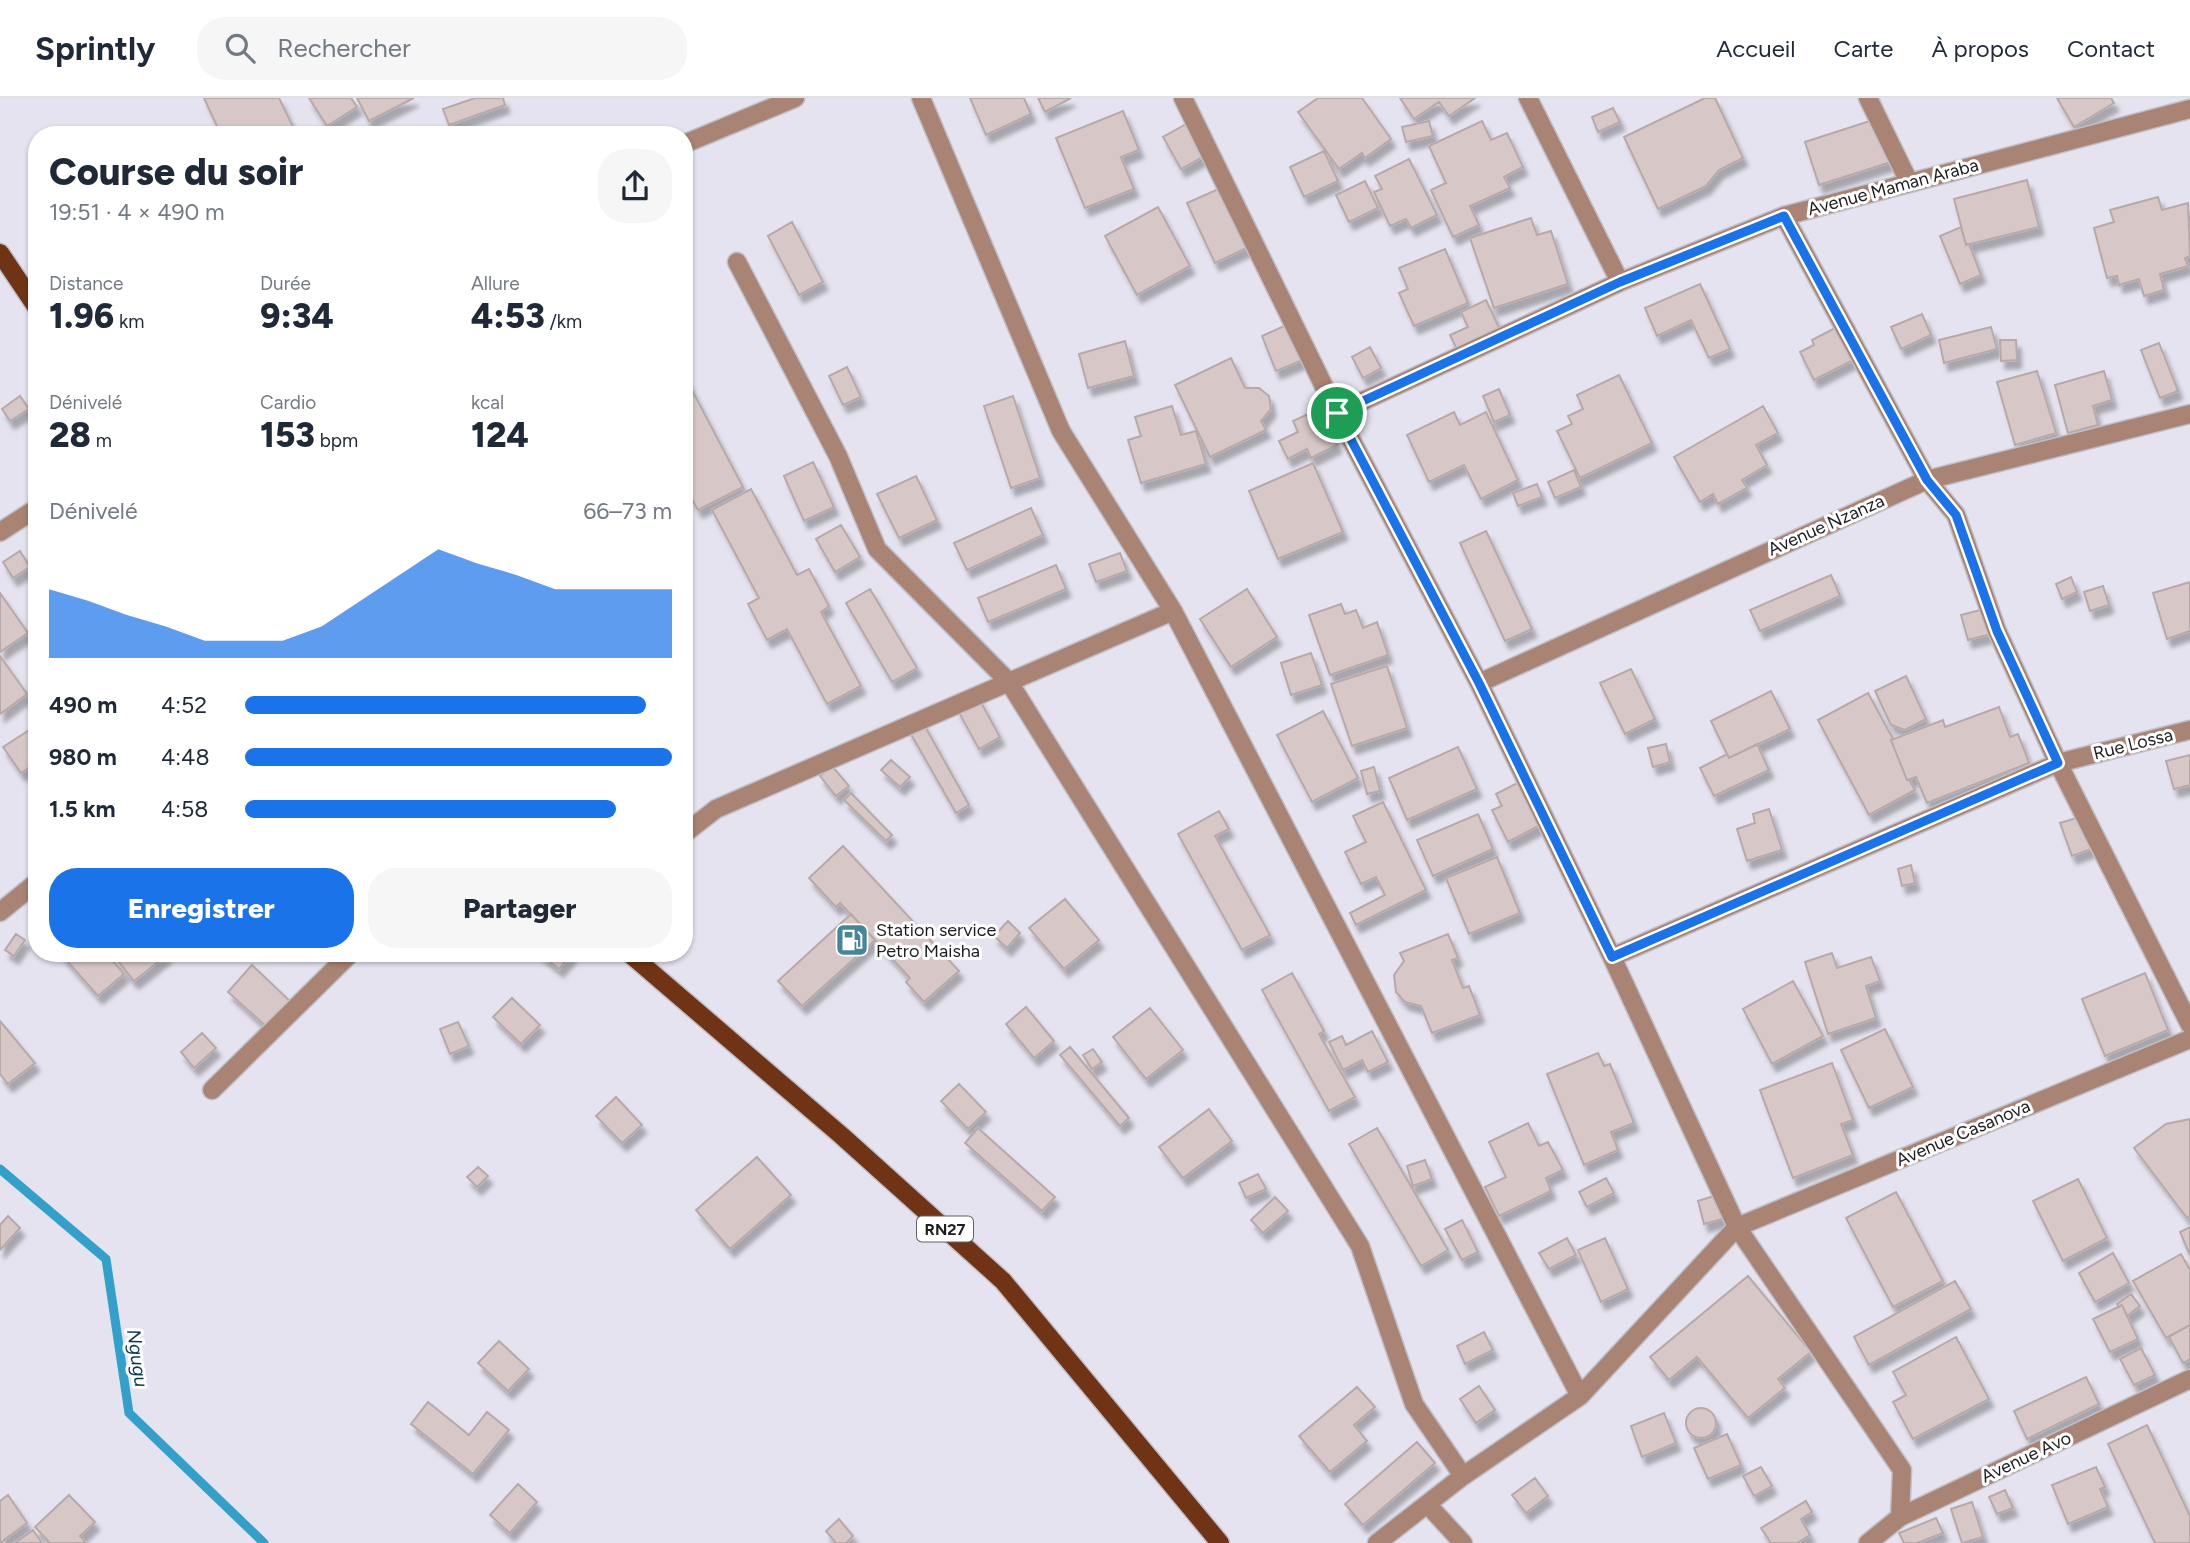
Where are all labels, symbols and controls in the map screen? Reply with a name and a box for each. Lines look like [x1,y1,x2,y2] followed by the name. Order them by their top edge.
[197,17,687,80] search box
[35,29,155,68] text: Sprintly
[221,29,259,67] icon: search
[277,32,411,64] text: Rechercher
[1716,34,1796,63] text: Accueil
[1834,34,1893,63] text: Carte
[1931,34,2029,63] text: À propos
[2067,34,2155,63] text: Contact
[49,149,303,195] text: Course du soir
[598,149,672,223] button: share
[1805,154,1981,220] street label: Avenue Maman Araba
[49,198,225,226] text: 19:51 · 4 × 490 m
[49,272,123,295] text: Distance
[260,272,311,295] text: Durée
[471,272,520,295] text: Allure
[49,295,114,337] text: 1.96
[260,295,334,337] text: 9:34
[471,295,545,337] text: 4:53
[114,310,144,333] text: km
[545,310,582,333] text: /km
[1307,383,1367,443] pin
[49,391,122,414] text: Dénivelé
[260,391,316,414] text: Cardio
[471,391,504,414] text: kcal
[1318,394,1356,432] icon: arrive
[49,414,91,456] text: 28
[260,414,315,456] text: 153
[471,414,529,456] text: 124
[91,429,112,452] text: m
[315,429,358,452] text: bpm
[1764,489,1888,561] street label: Avenue Nzanza
[49,497,137,525] text: Dénivelé
[583,497,672,525] text: 66–73 m
[49,691,117,719] text: 490 m
[161,691,207,719] text: 4:52
[2091,723,2175,765] street label: Rue Lossa
[49,743,117,771] text: 980 m
[161,743,210,771] text: 4:48
[49,795,116,823] text: 1.5 km
[161,795,208,823] text: 4:58
[49,868,354,948] button: Enregistrer
[368,868,672,948] button: Partager
[876,919,996,962] place label: Station service Petro Maisha
[833,921,871,959] fuel station icon: Station service Petro Maisha
[1893,1095,2033,1171] street label: Avenue Casanova
[917,1217,973,1242] road number: RN27
[122,1328,153,1389] water label: Ngugu
[1977,1427,2075,1487] street label: Avenue Avo

